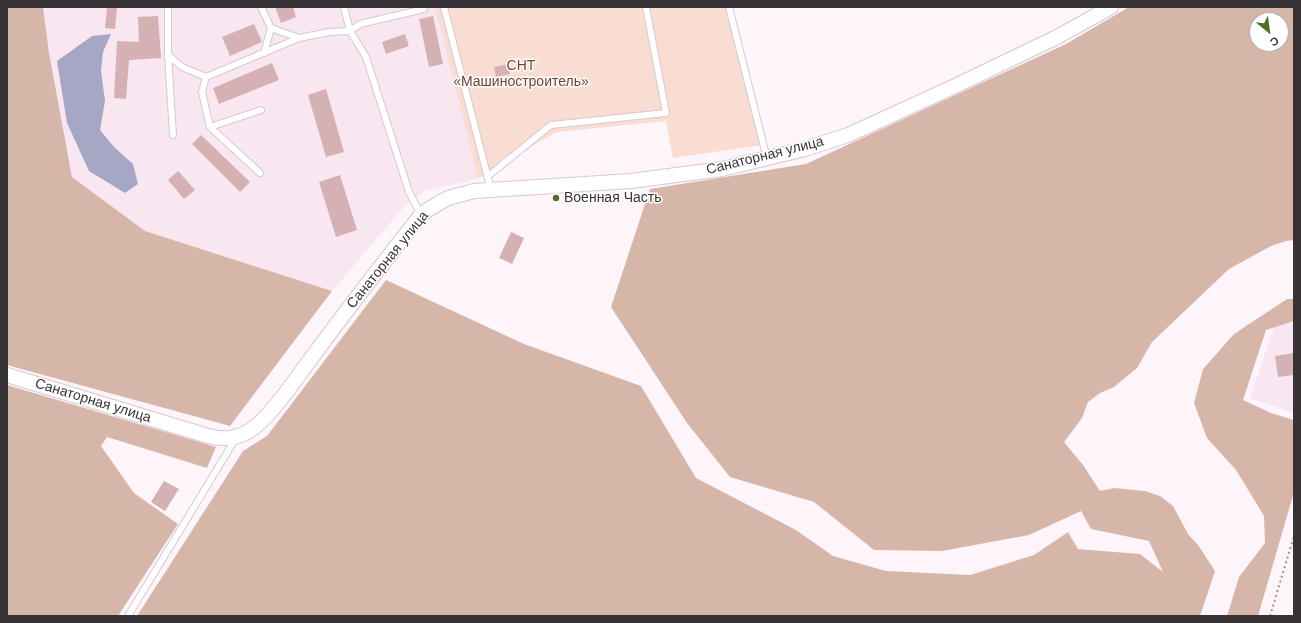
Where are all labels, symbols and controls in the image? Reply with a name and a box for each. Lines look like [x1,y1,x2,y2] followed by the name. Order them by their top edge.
[1249,12,1289,52] north arrow
[1268,34,1281,49] text: С
[453,58,589,90] park label: СНТ «Машиностроитель»
[704,133,826,179] street label: Санаторная улица
[564,190,661,206] place label: Военная Часть
[551,193,561,203] marker: Военная Часть
[344,208,432,312] street label: Санаторная улица
[33,375,153,427] street label: Санаторная улица

